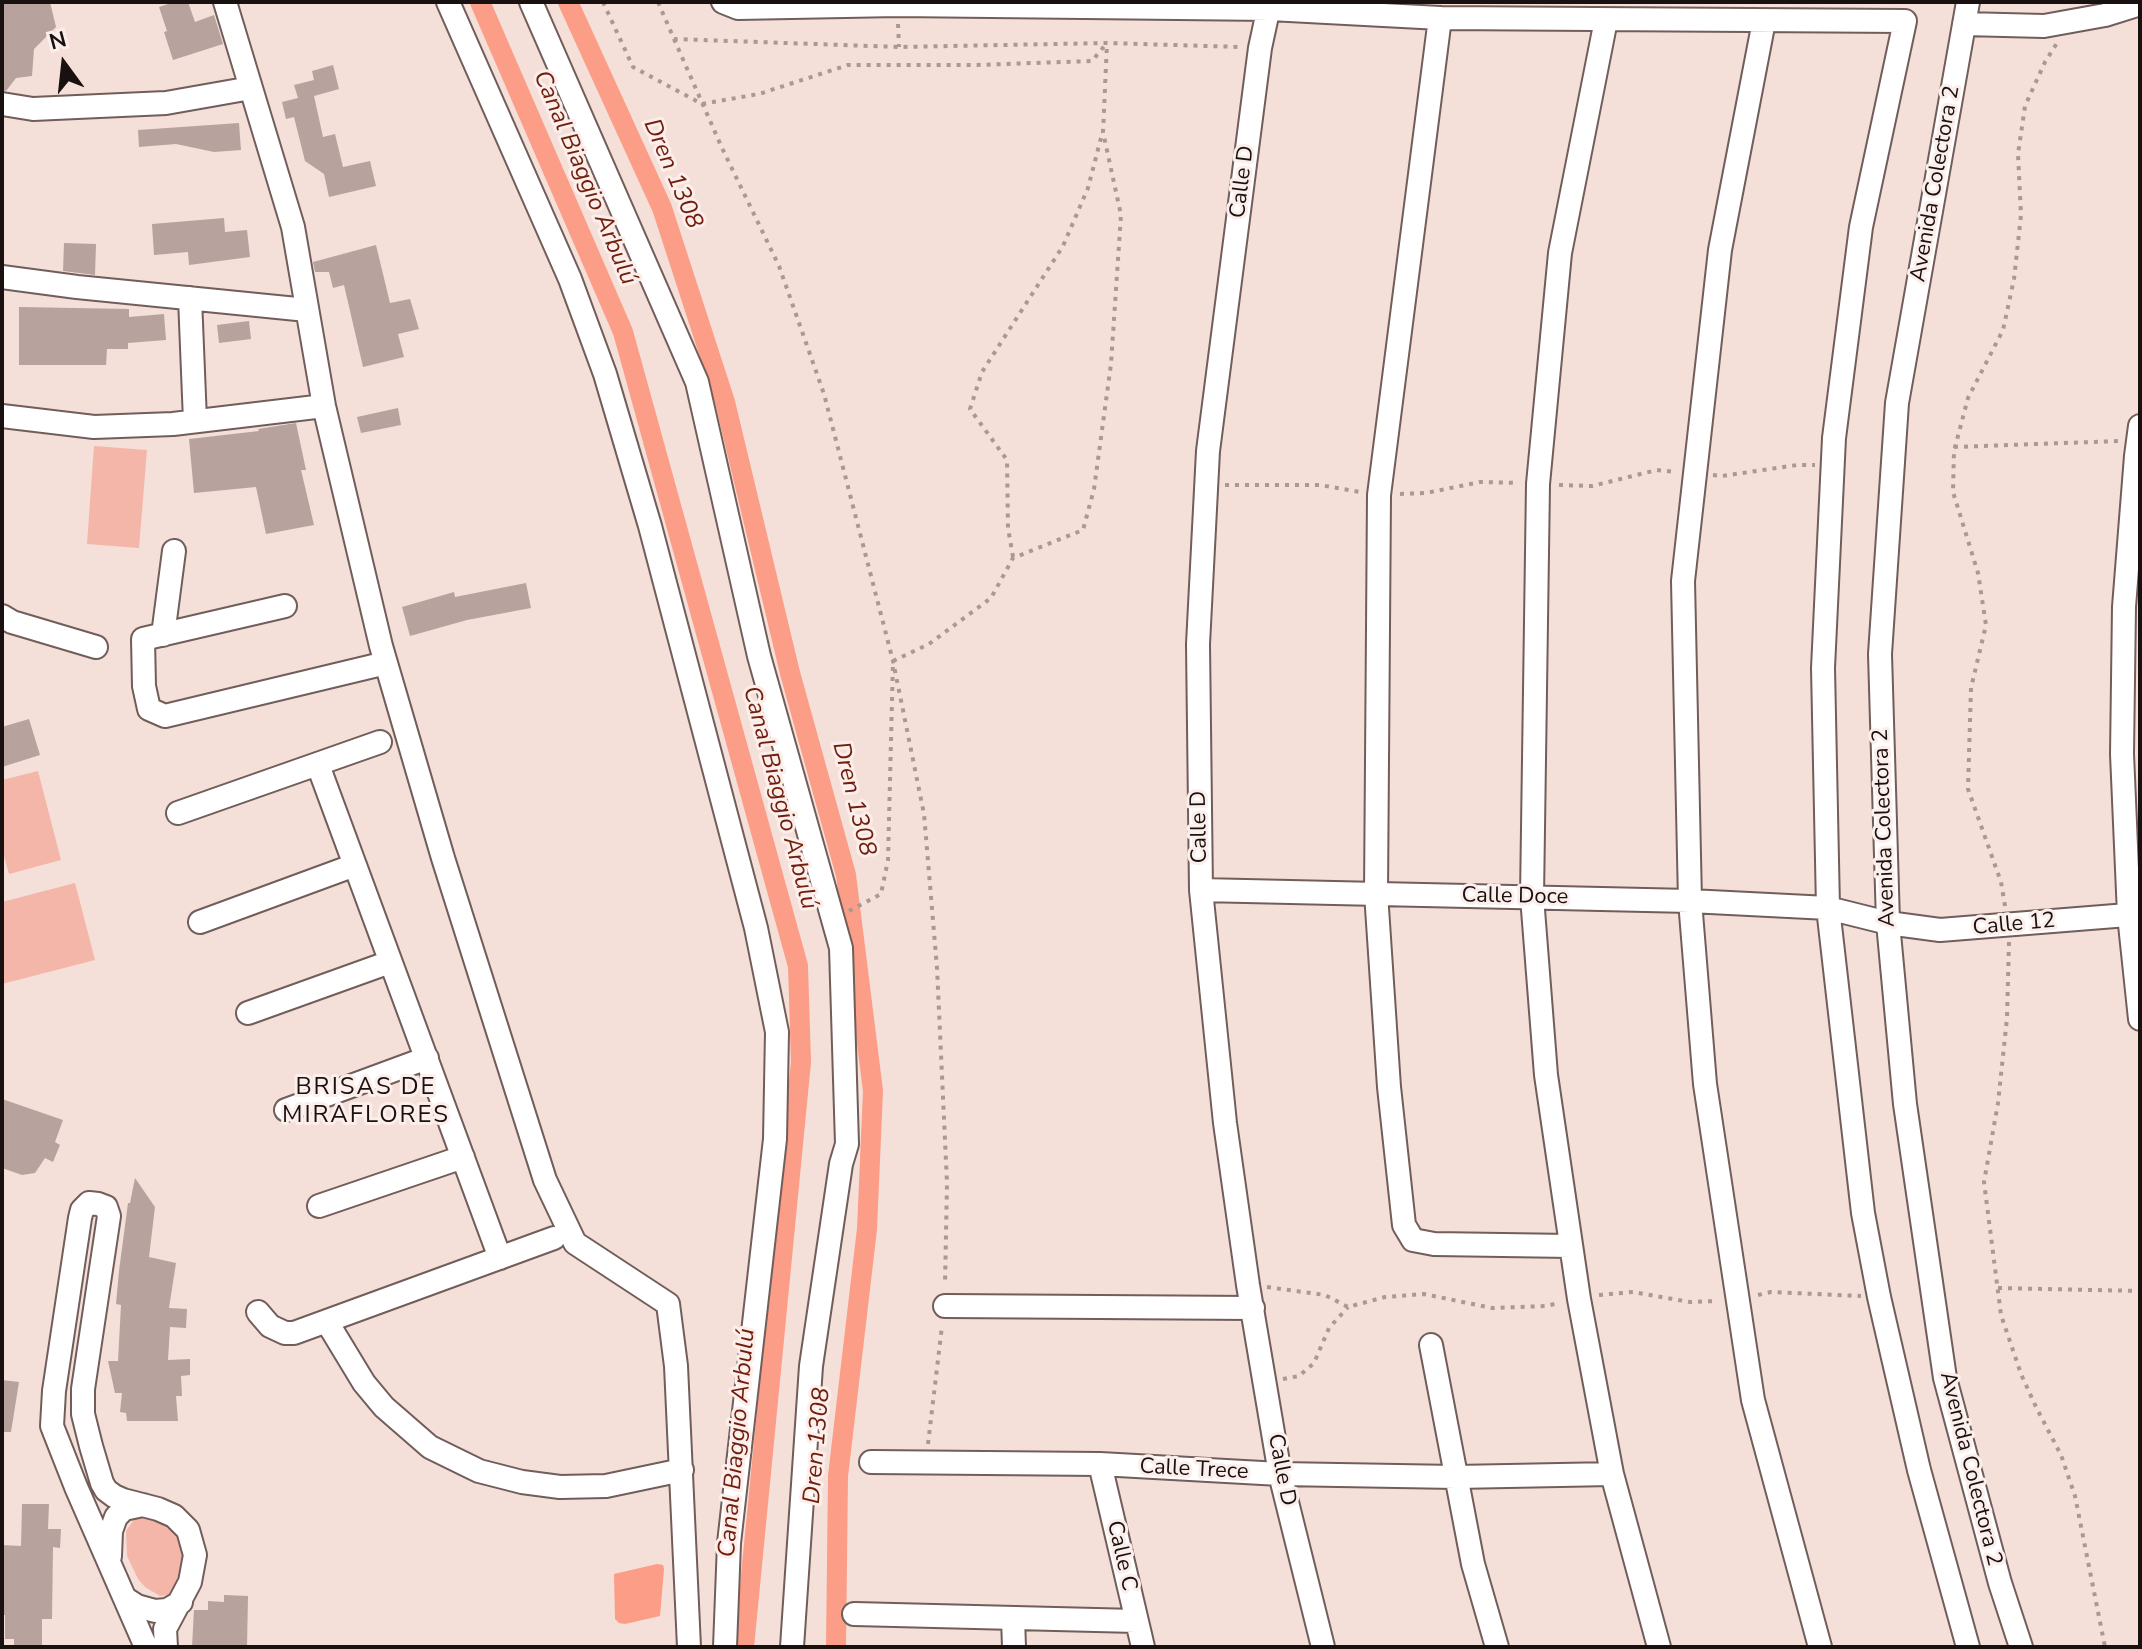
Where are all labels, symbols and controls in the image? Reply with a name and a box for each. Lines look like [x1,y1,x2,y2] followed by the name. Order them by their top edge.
[24,24,104,104] north arrow
[46,24,70,57] text: N
[526,67,642,289] water label: Canal Biaggio Arbulú
[1906,84,1966,284] street label: Avenida Colectora 2
[636,115,708,233] water label: Dren 1308
[1225,144,1261,220] street label: Calle D
[735,683,823,913] water label: Canal Biaggio Arbulú
[1868,728,1902,928] street label: Avenida Colectora 2
[825,739,881,859] water label: Dren 1308
[1186,790,1214,864] street label: Calle D
[1461,883,1569,911] street label: Calle Doce
[1972,908,2056,942] street label: Calle 12
[282,1074,450,1130] district label: BRISAS DE MIRAFLORES
[714,1327,762,1559] water label: Canal Biaggio Arbulú
[1933,1369,2007,1569] street label: Avenida Colectora 2
[799,1387,837,1505] water label: Dren 1308
[1261,1432,1301,1508] street label: Calle D
[1139,1454,1249,1486] street label: Calle Trece
[1100,1518,1142,1594] street label: Calle C

